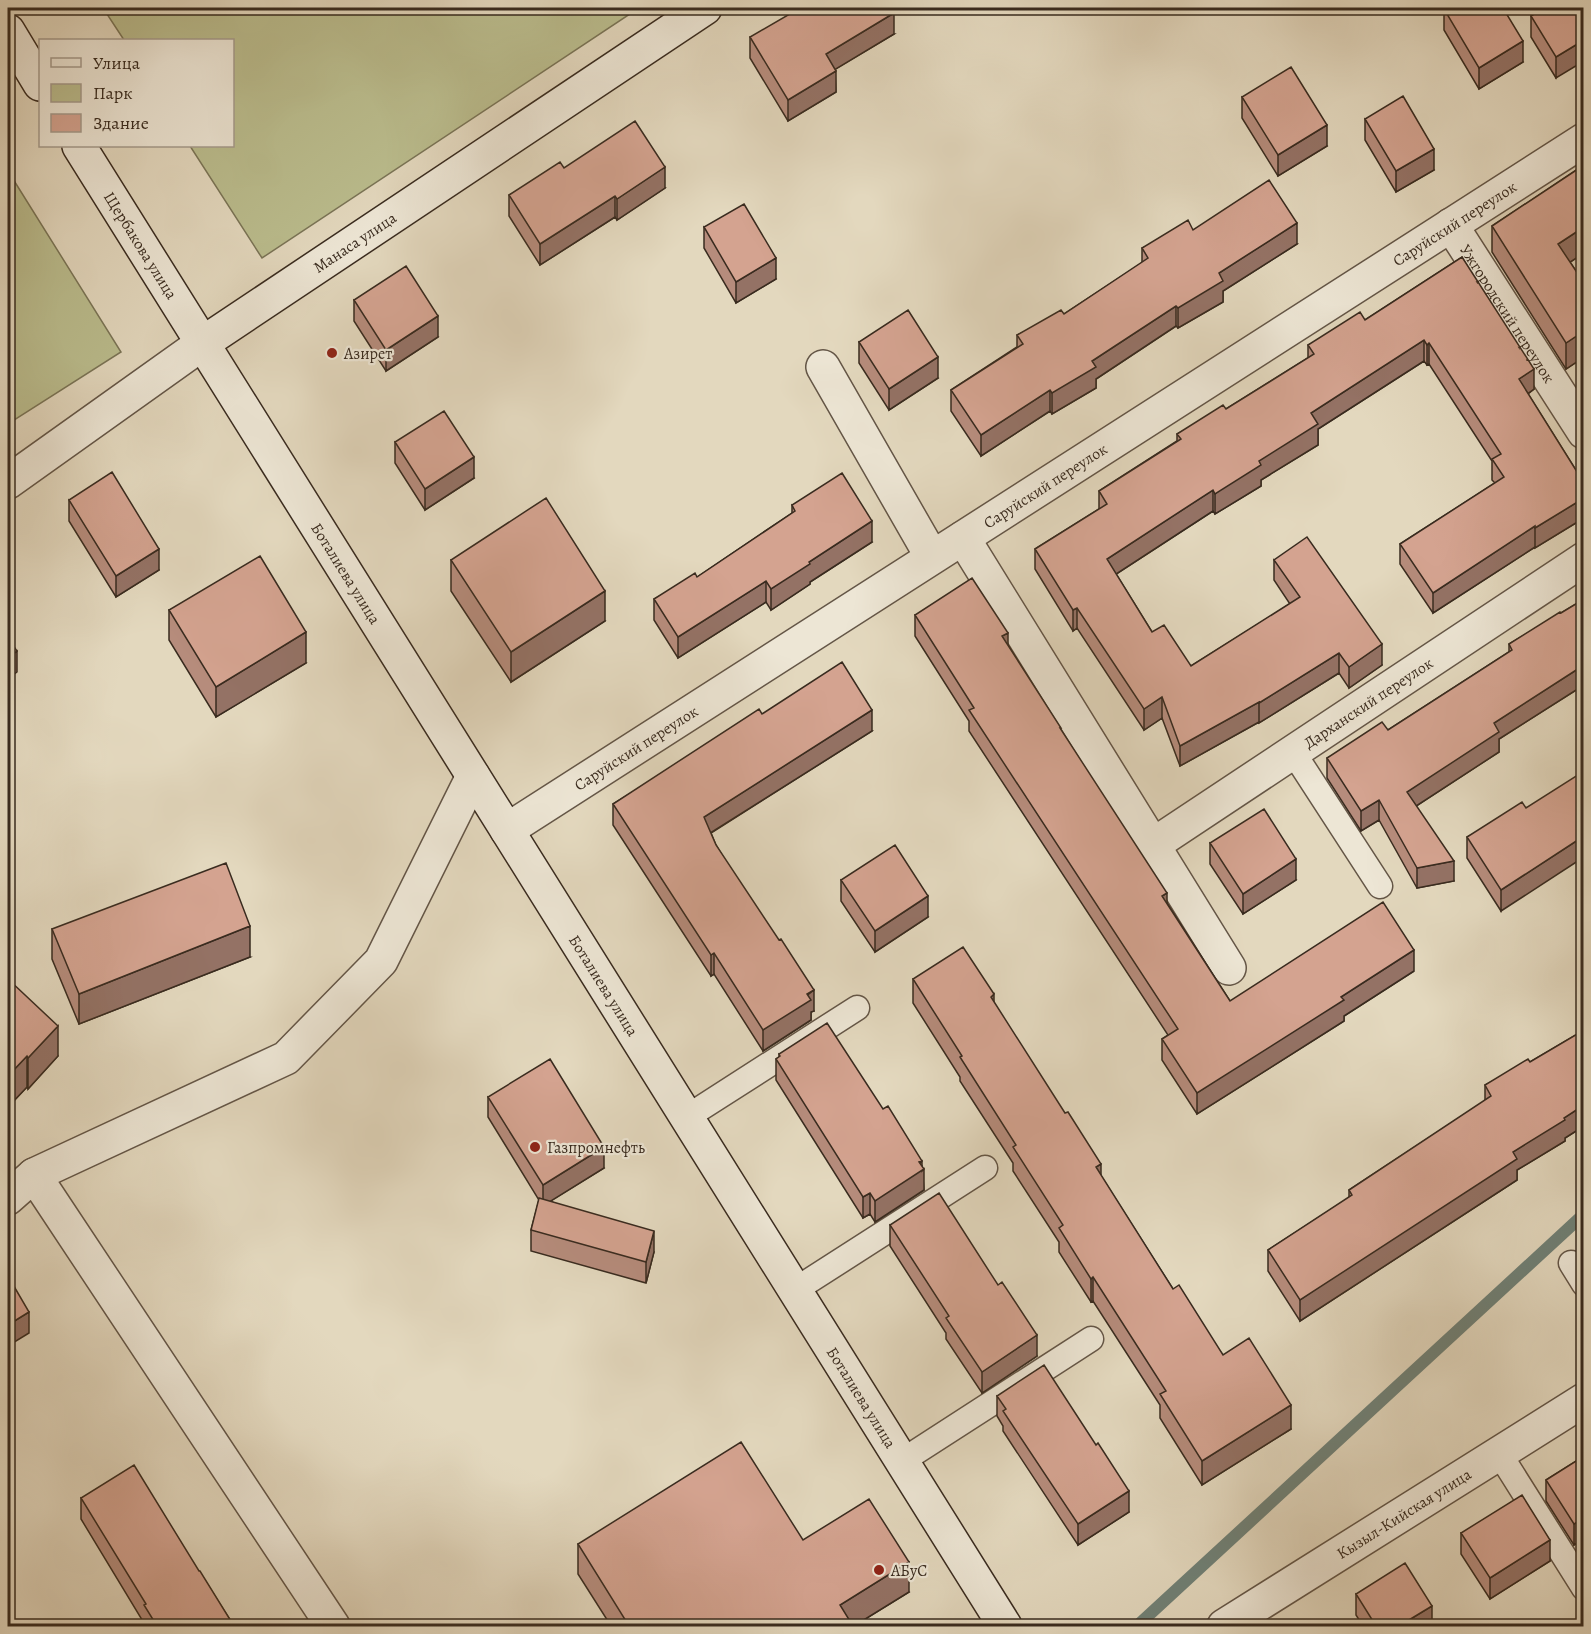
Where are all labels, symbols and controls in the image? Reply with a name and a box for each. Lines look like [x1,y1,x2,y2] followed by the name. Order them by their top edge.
[39,39,234,147] legend
[93,51,141,75] text: Улица
[93,81,133,105] text: Парк
[93,111,149,135] text: Здание
[1389,176,1521,272] street label: Саруйский переулок
[98,188,183,304] street label: Щербакова улица
[309,207,401,279] street label: Манаса улица
[1454,240,1560,387] street label: Ужгородский переулок
[343,343,392,365] place label: Азирет
[325,346,339,360] marker: Азирет
[979,438,1112,534] street label: Саруйский переулок
[305,519,386,629] street label: Боталиева улица
[1300,652,1437,754] street label: Дарханский переулок
[570,700,703,796] street label: Саруйский переулок
[563,931,644,1041] street label: Боталиева улица
[547,1137,645,1159] place label: Газпромнефть
[528,1140,542,1154] marker: Газпромнефть
[821,1343,901,1453] street label: Боталиева улица
[1333,1463,1476,1565] street label: Кызыл-Кийская улица
[890,1560,927,1582] place label: АБуС
[872,1563,886,1577] marker: АБуС

